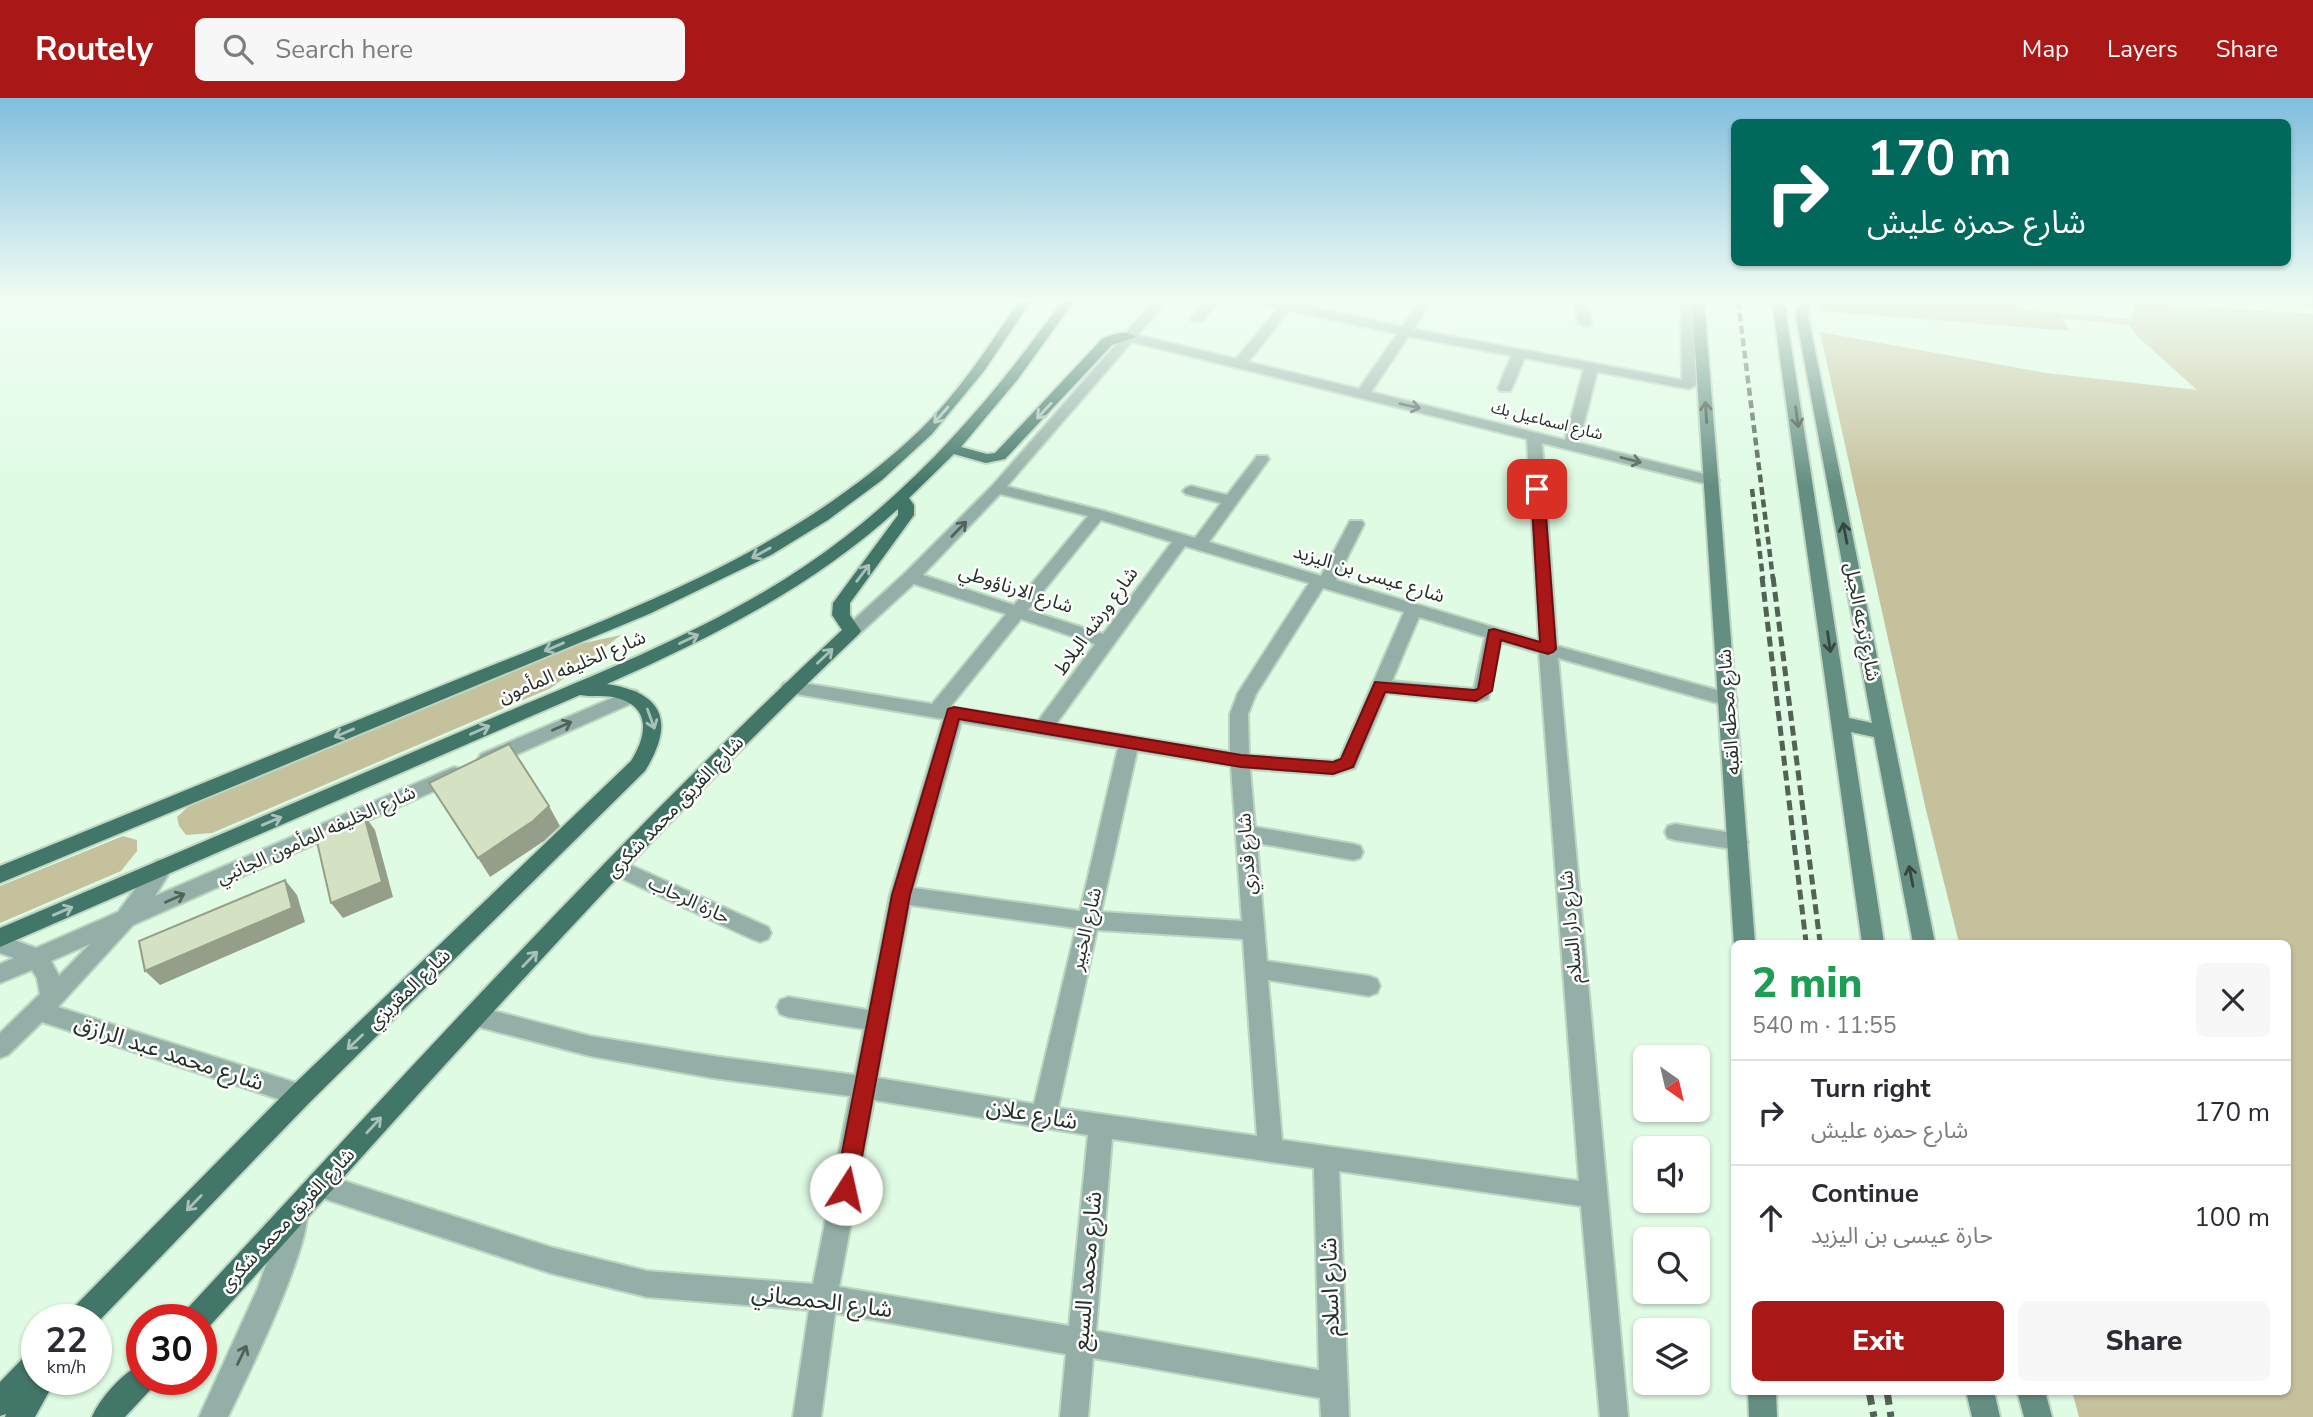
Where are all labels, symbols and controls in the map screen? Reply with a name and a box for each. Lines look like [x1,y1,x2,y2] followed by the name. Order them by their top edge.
[195,18,685,81] search box
[35,27,153,72] text: Routely
[219,30,257,68] icon: search
[275,32,413,67] text: Search here
[2022,33,2069,65] text: Map
[2107,33,2178,65] text: Layers
[2216,33,2278,65] text: Share
[1867,125,2011,192] text: 170 m
[1752,147,1843,238] icon: right
[1867,201,2086,244] text: شارع حمزه عليش
[1489,396,1605,446] street label: شارع اسماعيل بك
[1398,400,1421,413] one-way arrow
[1699,401,1712,424] one-way arrow
[1035,402,1052,419] one-way arrow
[1790,405,1803,428] one-way arrow
[933,406,949,424] one-way arrow
[1619,454,1642,467] one-way arrow
[1507,459,1567,519] pin
[1518,470,1556,508] icon: arrive
[951,520,968,537] one-way arrow
[1837,522,1851,545] one-way arrow
[1290,539,1448,609] street label: شارع عيسى بن اليزيد
[752,546,772,560] one-way arrow
[955,558,1076,621] street label: شارع الارناؤوطي
[1838,560,1886,684] street label: شارع ترعه الجبل
[1048,562,1144,680] street label: شارع ورشه البلاط
[856,564,870,583] one-way arrow
[494,624,650,710] street label: شارع الخليفه المأمون
[1823,630,1836,653] one-way arrow
[678,631,699,645] one-way arrow
[544,641,566,654] one-way arrow
[816,647,833,664] one-way arrow
[1712,648,1746,776] street label: شارع محطه القبه
[646,708,658,730] one-way arrow
[551,719,572,732] one-way arrow
[469,722,490,735] one-way arrow
[334,727,355,740] one-way arrow
[600,730,750,884] street label: شارع الفريق محمد شكرى
[212,779,420,892] street label: شارع الخليفه المأمون الجانبي
[1231,812,1264,896] street label: شارع قدري
[260,814,282,827] one-way arrow
[1904,865,1918,888] one-way arrow
[1553,869,1590,985] street label: شارع دار السلام
[644,870,734,930] street label: حارة الرحاب
[1064,885,1108,974] street label: شارع الخبير
[163,891,185,904] one-way arrow
[51,903,73,916] one-way arrow
[362,943,457,1036] street label: شارع المقريزي
[521,951,538,968] one-way arrow
[1752,955,1862,1012] text: 2 min
[2196,963,2270,1037] button: close
[70,1008,268,1099] street label: شارع محمد عبد الرازق
[1752,1010,1897,1041] text: 540 m · 11:55
[346,1033,363,1050] one-way arrow
[1633,1045,1710,1122] north arrow
[1633,1045,1710,1395] map controls
[1811,1071,1930,1106] text: Turn right
[984,1091,1080,1138] street label: شارع علان
[1752,1094,1790,1132] icon: right
[2194,1095,2270,1130] text: 170 m
[1811,1115,1968,1146] text: شارع حمزه عليش
[366,1117,383,1134] one-way arrow
[1633,1136,1710,1213] button: sound
[213,1142,361,1298] street label: شارع الفريق محمد شكرى
[809,1152,883,1226] position arrow
[1811,1176,1919,1211] text: Continue
[1065,1190,1110,1352] street label: شارع محمد السبع
[186,1195,203,1212] one-way arrow
[1752,1199,1790,1237] icon: ahead
[2194,1200,2270,1235] text: 100 m
[1811,1220,1993,1251] text: حارة عيسى بن اليزيد
[1633,1227,1710,1304] button: search
[1313,1237,1349,1337] street label: شارع اسلام
[750,1277,894,1326] street label: شارع الحمصاني
[1752,1301,2004,1381] button: Exit
[2018,1301,2270,1381] button: Share
[126,1304,217,1395] speed limit sign: 30
[45,1317,88,1364] text: 22
[1633,1318,1710,1395] button: layers
[236,1345,250,1366] one-way arrow
[47,1355,86,1379] text: km/h

